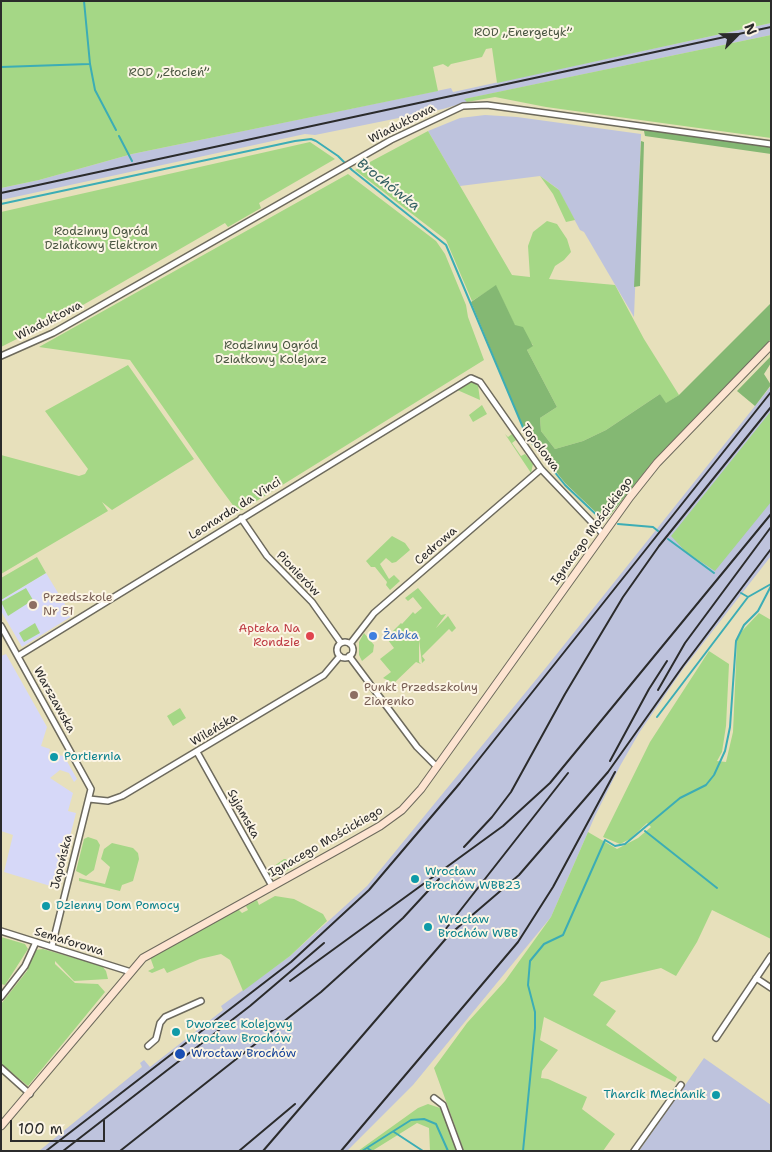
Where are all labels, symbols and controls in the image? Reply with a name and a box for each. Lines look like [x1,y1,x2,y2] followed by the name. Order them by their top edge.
[712,10,762,60] north arrow
[740,21,761,38] text: N
[474,26,572,40] park label: ROD „Energetyk”
[128,66,210,80] park label: ROD „Złocień”
[366,101,438,147] street label: Wiaduktowa
[353,155,423,215] water label: Brochówka
[44,225,158,253] park label: Rodzinny Ogród Działkowy Elektron
[13,298,85,344] street label: Wiaduktowa
[215,339,327,367] park label: Rodzinny Ogród Działkowy Kolejarz
[518,421,562,475] street label: Topolowa
[548,474,636,588] street label: Ignacego Mościckiego
[186,475,284,543] street label: Leonarda da Vinci
[412,524,460,568] street label: Cedrowa
[273,549,323,599] street label: Pionierów
[43,591,113,619] place label: Przedszkole Nr 51
[27,599,39,611] marker: Przedszkole Nr 51
[238,622,300,650] place label: Apteka Na Rondzie
[383,629,418,643] place label: Żabka
[304,630,316,642] marker: Apteka Na Rondzie
[367,630,379,642] marker: Żabka
[30,664,78,736] street label: Warszawska
[364,681,478,709] place label: Punkt Przedszkolny Ziarenko
[348,689,360,701] marker: Punkt Przedszkolny Ziarenko
[188,710,240,750] street label: Wileńska
[64,750,121,764] place label: Portiernia
[48,751,60,763] marker: Portiernia
[224,787,262,841] street label: Syjamska
[266,803,386,881] street label: Ignacego Mościckiego
[48,833,76,891] street label: Japońska
[425,865,521,893] place label: Wrocław Brochów WBB23
[409,873,421,885] marker: Wrocław Brochów WBB23
[56,899,180,913] place label: Dzienny Dom Pomocy
[40,900,52,912] marker: Dzienny Dom Pomocy
[438,913,518,941] place label: Wrocław Brochów WBB
[422,921,434,933] marker: Wrocław Brochów WBB
[33,925,105,959] street label: Semaforowa
[186,1018,293,1046] place label: Dworzec Kolejowy Wrocław Brochów
[170,1026,182,1038] marker: Dworzec Kolejowy Wrocław Brochów
[173,1047,187,1061] marker: Wrocław Brochów
[191,1047,296,1061] place label: Wrocław Brochów
[603,1088,706,1102] place label: Tharcik Mechanik
[710,1089,722,1101] marker: Tharcik Mechanik
[12,1110,108,1142] scale bar
[18,1119,63,1139] text: 100 m

